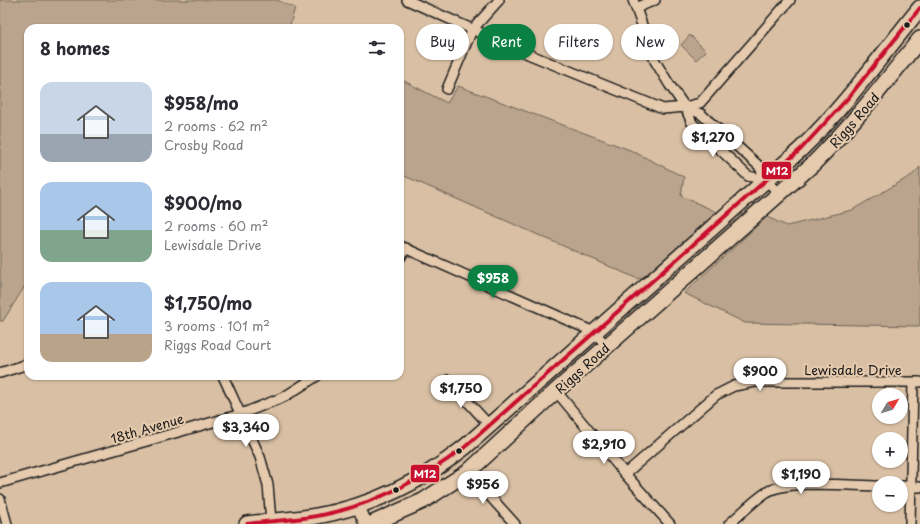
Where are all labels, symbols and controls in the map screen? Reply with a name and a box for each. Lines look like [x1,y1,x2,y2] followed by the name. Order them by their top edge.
[902,20,912,30] unlabelled marker
[416,24,469,60] chip: Buy
[477,24,536,60] chip: Rent
[544,24,613,60] chip: Filters
[621,24,679,60] chip: New
[40,35,110,61] text: 8 homes
[366,37,388,59] icon: filters
[825,88,883,152] street label: Riggs Road
[164,90,239,116] text: $958/mo
[72,98,120,146] icon: home
[164,116,268,135] text: 2 rooms · 62 m²
[680,124,746,158] pin: $1,270
[691,127,735,146] text: $1,270
[164,135,244,154] text: Crosby Road
[761,161,792,180] line badge: M12
[766,162,789,179] text: M12
[164,190,242,216] text: $900/mo
[72,198,120,246] icon: home
[164,216,269,235] text: 2 rooms · 60 m²
[164,235,262,254] text: Lewisdale Drive
[469,265,517,299] pin: $958
[477,268,509,287] text: $958
[164,290,252,316] text: $1,750/mo
[72,298,120,346] icon: home
[164,316,270,335] text: 3 rooms · 101 m²
[164,335,271,354] text: Riggs Road Court
[550,338,614,398] street label: Riggs Road
[736,358,784,392] pin: $900
[804,360,902,379] street label: Lewisdale Drive
[742,361,778,380] text: $900
[428,375,494,409] pin: $1,750
[440,378,482,397] text: $1,750
[872,388,908,424] north arrow
[872,388,908,512] map controls
[108,408,186,448] street label: 18th Avenue
[213,414,279,448] pin: $3,340
[222,417,270,436] text: $3,340
[571,431,637,465] pin: $2,910
[872,432,908,468] button: +
[582,434,626,453] text: $2,910
[454,446,464,456] unlabelled marker
[768,461,834,495] pin: $1,190
[410,464,440,483] line badge: M12
[781,464,821,483] text: $1,190
[414,465,437,482] text: M12
[459,471,507,505] pin: $956
[466,474,500,493] text: $956
[872,476,908,512] button: −
[391,485,401,495] unlabelled marker

